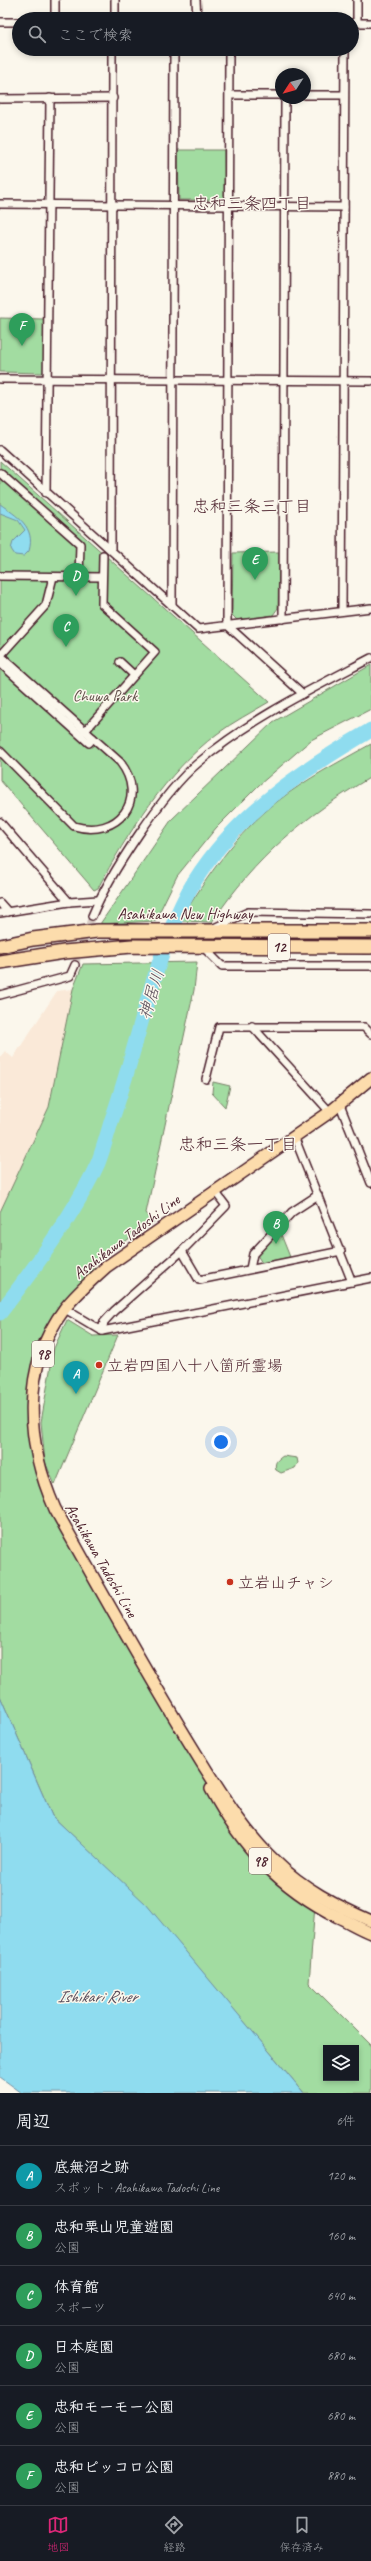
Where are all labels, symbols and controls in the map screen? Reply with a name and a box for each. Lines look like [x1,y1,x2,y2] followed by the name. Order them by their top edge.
[12,12,359,56] search box
[26,23,48,45] icon: search
[58,26,133,45] text: ここで検索
[275,68,311,104] north arrow
[193,193,312,214] district label: 忠和三条四丁目
[9,313,35,346] pin: F
[193,496,312,517] district label: 忠和三条三丁目
[242,547,268,580] pin: E
[63,563,89,596] pin: D
[53,614,79,647] pin: C
[73,686,138,706] park label: Chuwa Park
[118,904,254,924] street label: Asahikawa New Highway
[268,934,290,960] road number: 12
[134,967,169,1022] water label: 神居川
[179,1134,298,1155] district label: 忠和三条一丁目
[69,1189,185,1283] street label: Asahikawa Tadoshi Line
[263,1211,289,1244] pin: B
[32,1341,54,1367] road number: 98
[107,1356,283,1376] place label: 立岩四国八十八箇所霊場
[94,1360,104,1370] marker: 立岩四国八十八箇所霊場
[63,1361,89,1394] pin: A
[211,1432,231,1452] your location
[60,1500,143,1623] street label: Asahikawa Tadoshi Line
[238,1573,334,1593] place label: 立岩山チャシ
[225,1577,235,1587] marker: 立岩山チャシ
[249,1848,271,1874] road number: 98
[57,1986,140,2007] water label: Ishikari River
[323,2045,359,2081] map controls
[323,2045,359,2081] button: layers
[16,2111,50,2132] text: 周辺
[336,2113,355,2129] text: 6件
[54,2158,129,2177] text: 底無沼之跡
[26,2168,32,2184] text: A
[327,2168,355,2184] text: 120 m
[54,2180,219,2196] text: スポット · Asahikawa Tadoshi Line
[54,2218,174,2237] text: 忠和栗山児童遊園
[26,2228,32,2244] text: B
[327,2228,355,2244] text: 160 m
[54,2240,80,2256] text: 公園
[54,2278,99,2297] text: 体育館
[26,2288,32,2304] text: C
[327,2288,355,2304] text: 640 m
[54,2300,106,2316] text: スポーツ
[54,2338,114,2357] text: 日本庭園
[25,2348,33,2364] text: D
[327,2348,355,2364] text: 680 m
[54,2360,80,2376] text: 公園
[54,2398,174,2417] text: 忠和モーモー公園
[26,2408,32,2424] text: E
[327,2408,355,2424] text: 680 m
[54,2420,80,2436] text: 公園
[54,2458,174,2477] text: 忠和ピッコロ公園
[26,2468,32,2484] text: F
[327,2468,355,2484] text: 880 m
[54,2480,80,2496] text: 公園
[47,2514,69,2554] tab: 地図
[163,2514,185,2554] tab: 経路
[280,2514,324,2554] tab: 保存済み

